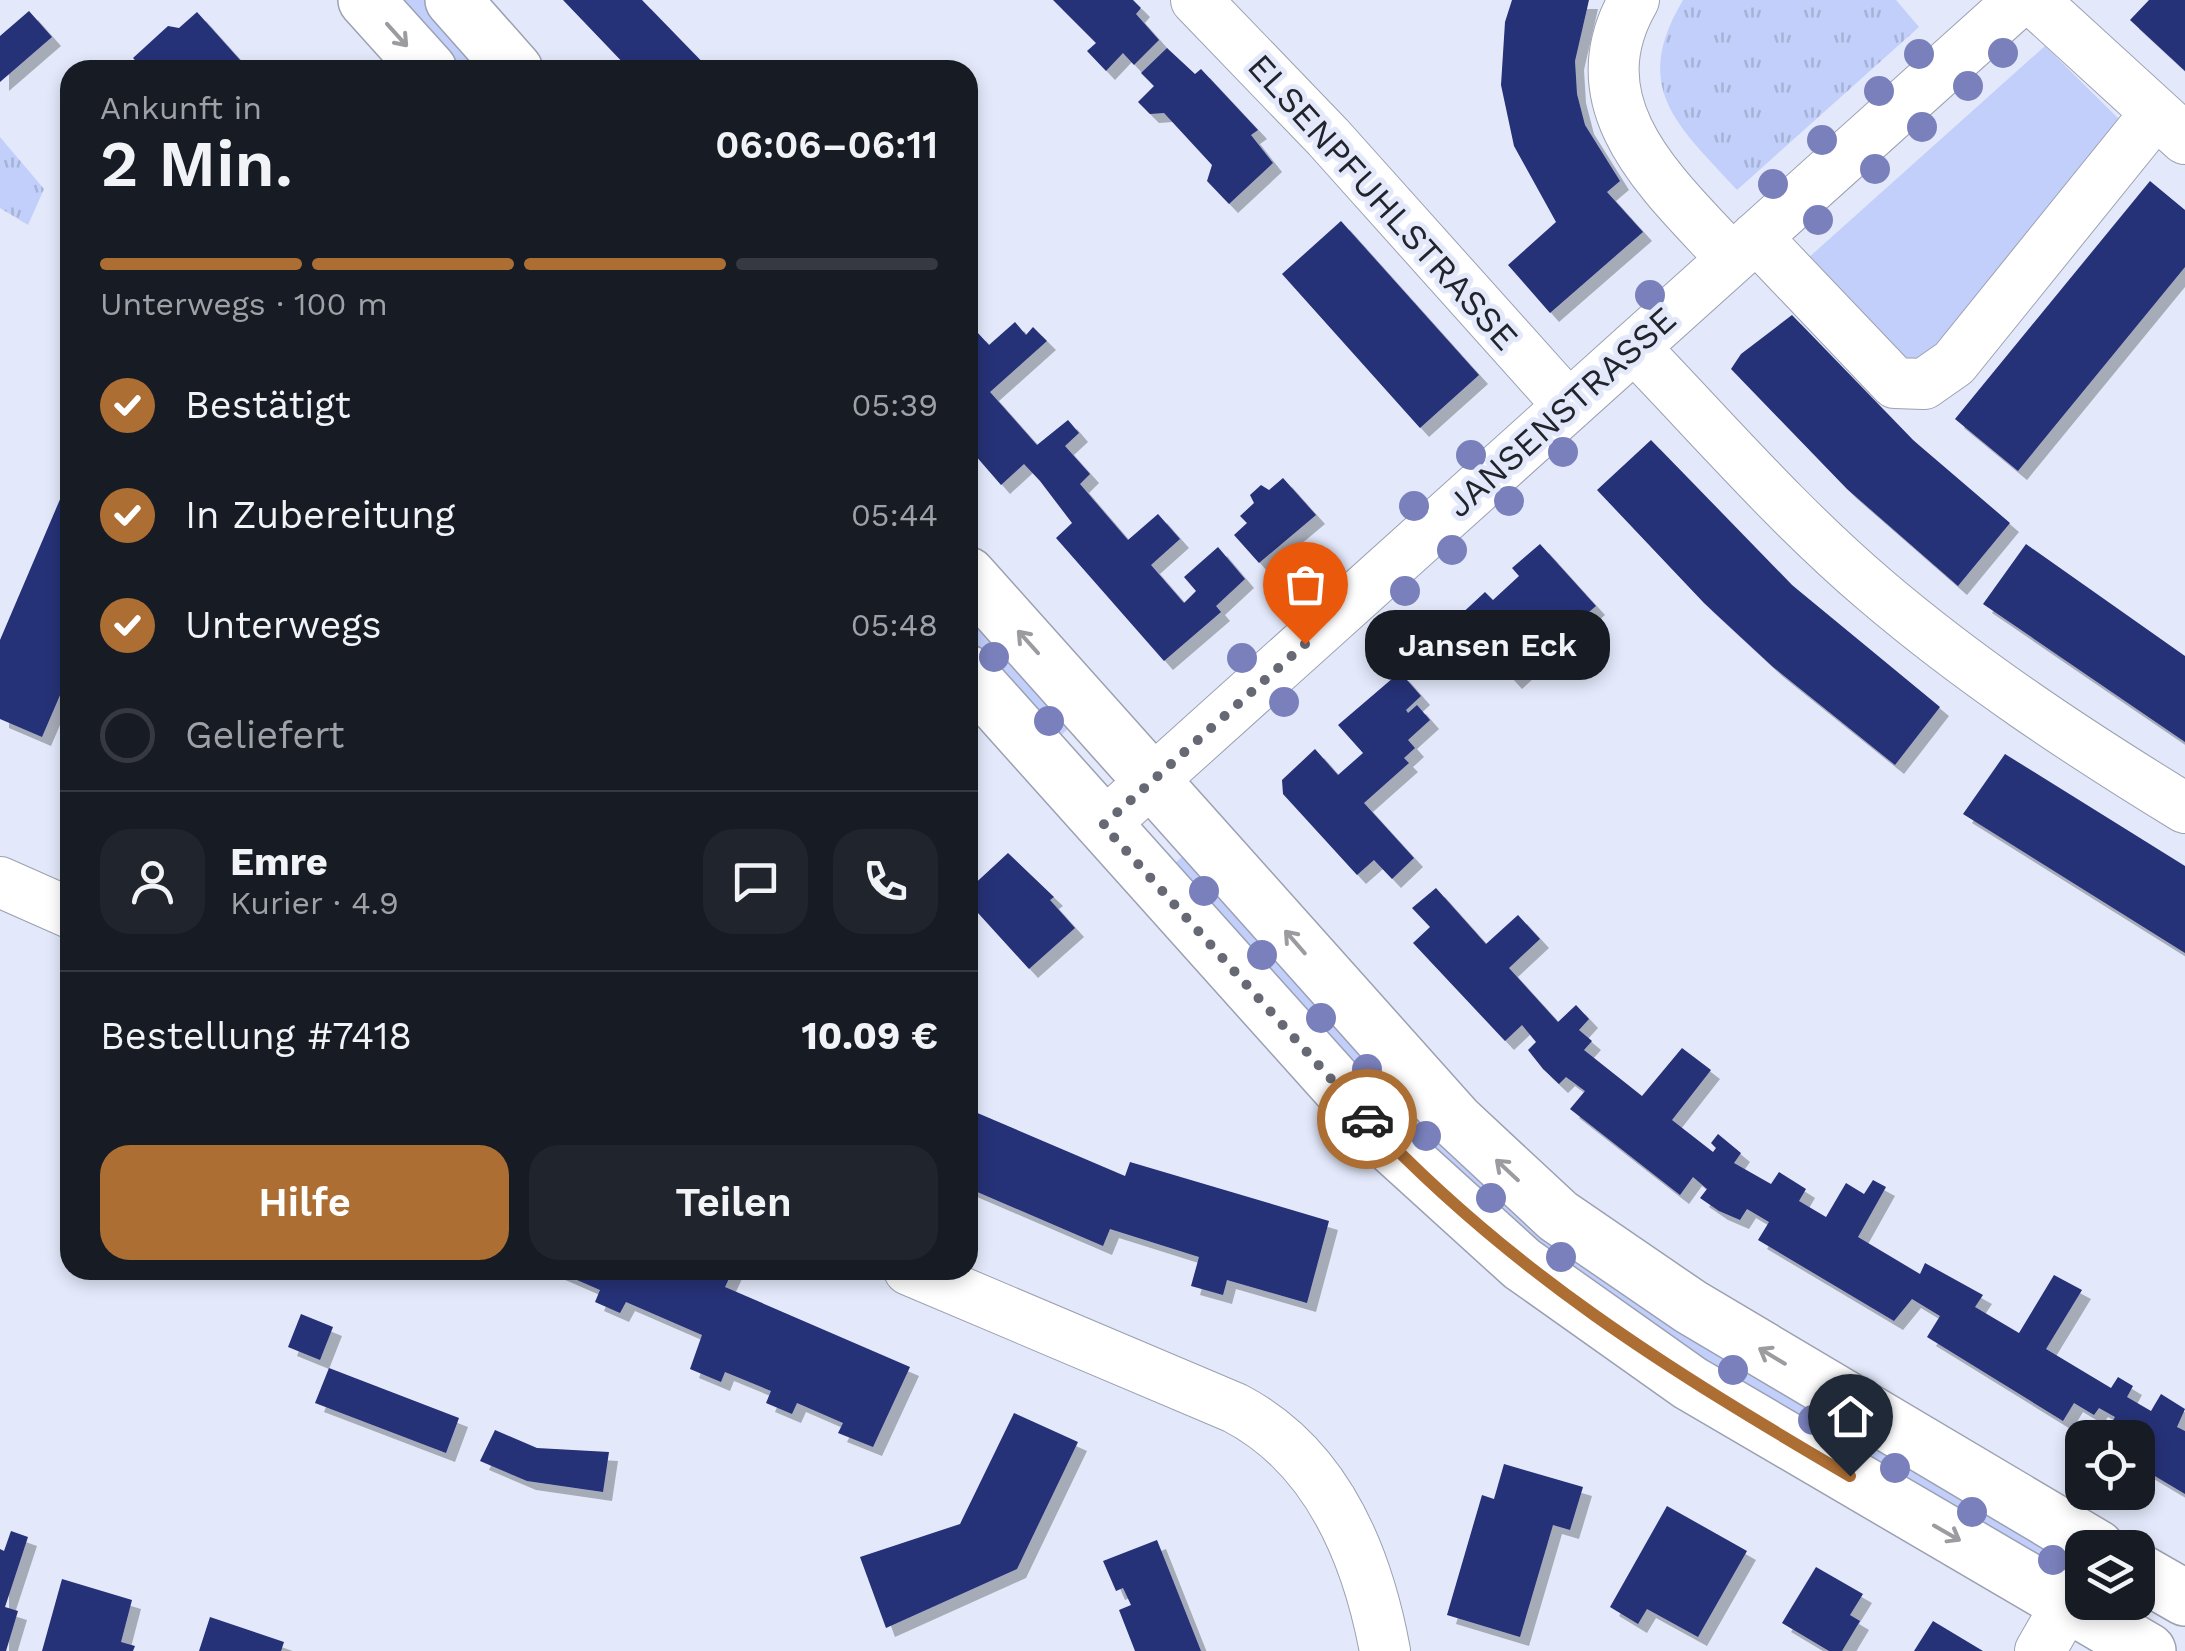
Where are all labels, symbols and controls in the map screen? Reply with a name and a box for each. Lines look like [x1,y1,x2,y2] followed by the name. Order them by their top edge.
[386,22,409,47] one-way arrow
[1239,45,1527,359] street label: ELSENPFUHLSTRASSE
[100,89,262,127] text: Ankunft in
[715,123,938,167] text: 06:06–06:11
[100,126,293,202] text: 2 Min.
[100,285,388,323] text: Unterwegs · 100 m
[1438,298,1684,526] street label: JANSENSTRASSE
[100,378,155,433] icon: check
[185,383,351,427] text: Bestätigt
[852,386,938,424] text: 05:39
[100,488,155,543] icon: check
[185,493,455,537] text: In Zubereitung
[851,496,938,534] text: 05:44
[1263,542,1348,645] pin
[1278,557,1333,612] icon: bag
[100,598,155,653] icon: check
[185,603,382,647] text: Unterwegs
[851,606,938,644] text: 05:48
[1365,609,1610,679] callout: Jansen Eck
[1398,626,1577,664] text: Jansen Eck
[1017,630,1040,655] one-way arrow
[185,713,345,757] text: Geliefert
[100,829,205,934] button: person
[703,829,808,934] button: chat
[833,829,938,934] button: phone
[230,840,328,884] text: Emre
[230,884,399,922] text: Kurier · 4.9
[1284,929,1306,955] one-way arrow
[100,1014,412,1058] text: Bestellung #7418
[801,1014,938,1058] text: 10.09 €
[1317,1069,1417,1169] courier
[1340,1092,1395,1147] icon: car
[100,1145,509,1260] button: Hilfe
[529,1145,938,1260] button: Teilen
[1495,1159,1520,1182] one-way arrow
[1758,1346,1787,1366] one-way arrow
[1808,1374,1893,1477] pin
[1823,1389,1878,1444] icon: home
[2065,1420,2155,1620] map controls
[2065,1420,2155,1510] button: locate
[1932,1523,1961,1543] one-way arrow
[2065,1530,2155,1620] button: layers

